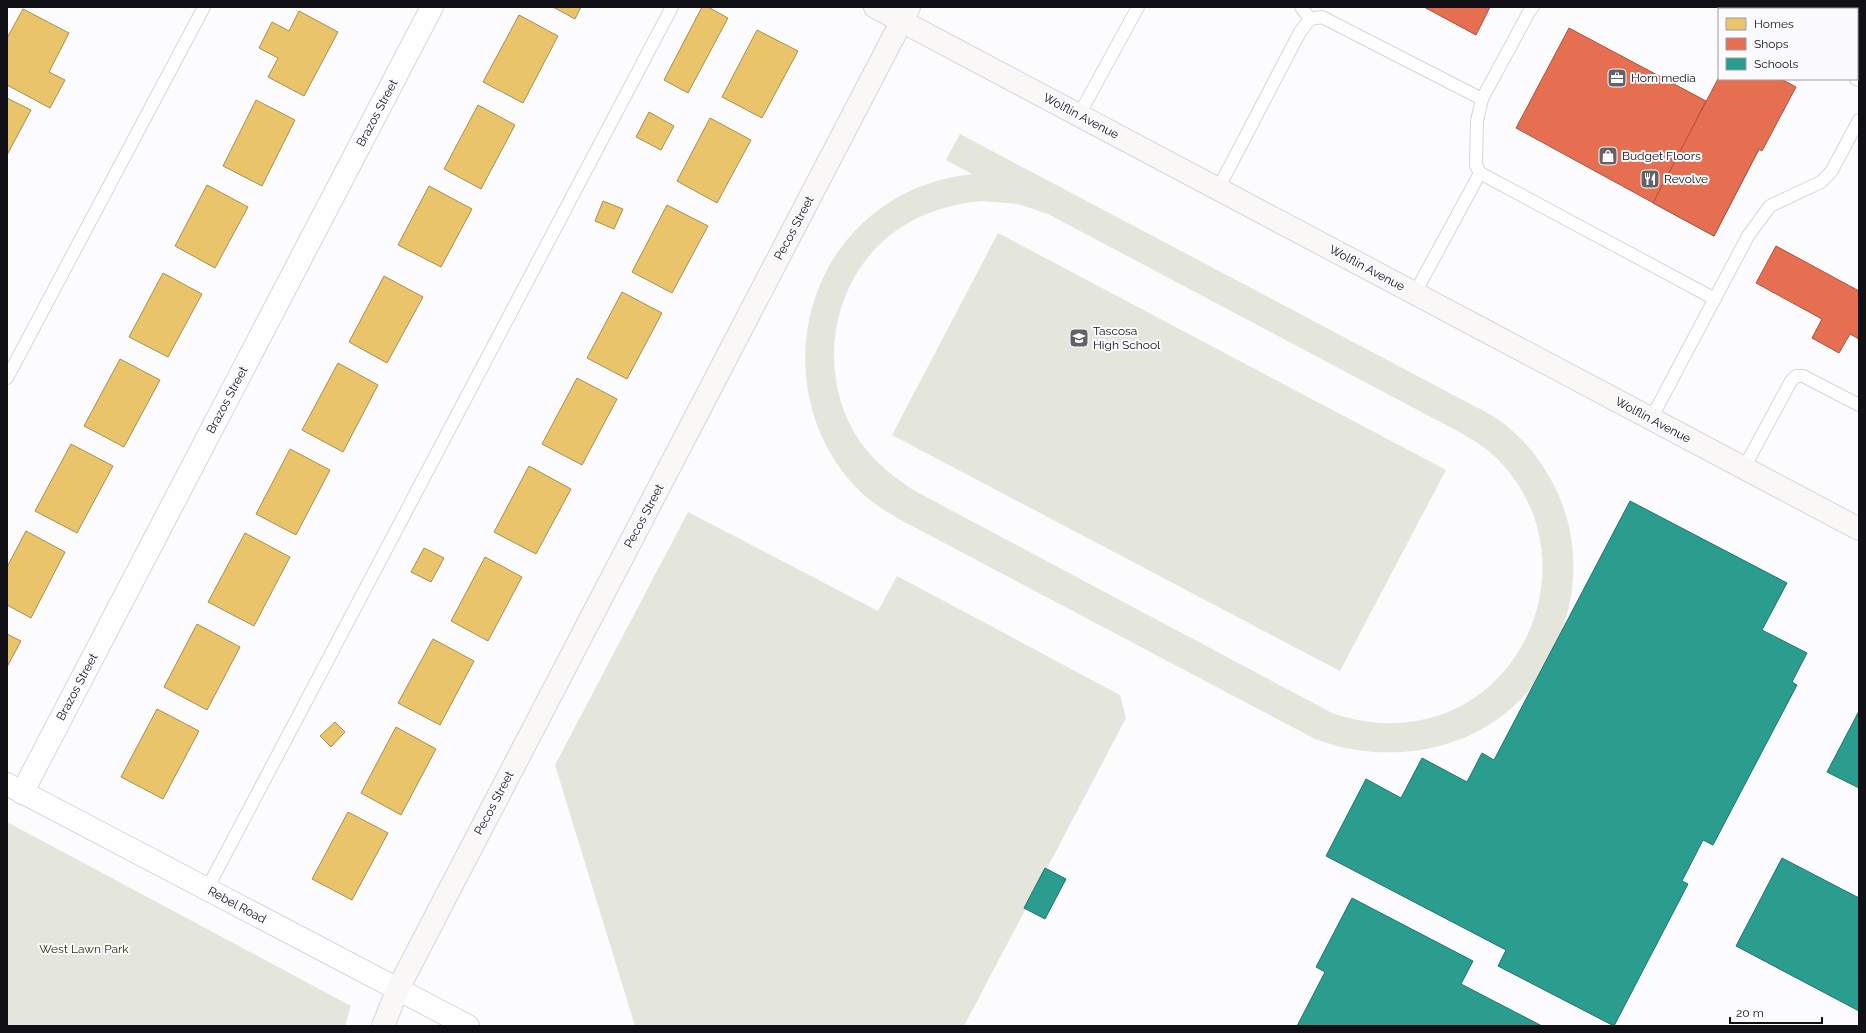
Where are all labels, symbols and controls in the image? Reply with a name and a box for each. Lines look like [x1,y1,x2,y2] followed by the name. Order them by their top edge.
[1718,8,1858,80] legend
[1754,17,1794,31] text: Homes
[1754,37,1789,51] text: Shops
[1754,57,1798,71] text: Schools
[1606,67,1628,89] office icon: Horn media
[1631,71,1696,85] place label: Horn media
[354,77,400,149] street label: Brazos Street
[1041,90,1121,142] street label: Wolflin Avenue
[1597,145,1619,167] shop icon: Budget Floors
[1622,149,1701,163] place label: Budget Floors
[1639,168,1661,190] restaurant icon: Revolve
[1664,172,1708,186] place label: Revolve
[771,194,817,262] street label: Pecos Street
[1327,242,1407,294] street label: Wolflin Avenue
[1093,324,1161,352] place label: Tascosa High School
[1068,327,1090,349] school or university icon: Tascosa High School
[204,364,250,436] street label: Brazos Street
[1613,394,1693,446] street label: Wolflin Avenue
[621,482,667,550] street label: Pecos Street
[54,651,100,723] street label: Brazos Street
[471,769,517,837] street label: Pecos Street
[206,884,268,926] street label: Rebel Road
[39,942,129,956] park label: West Lawn Park
[1730,999,1822,1025] scale bar
[1736,1006,1764,1020] text: 20 m

